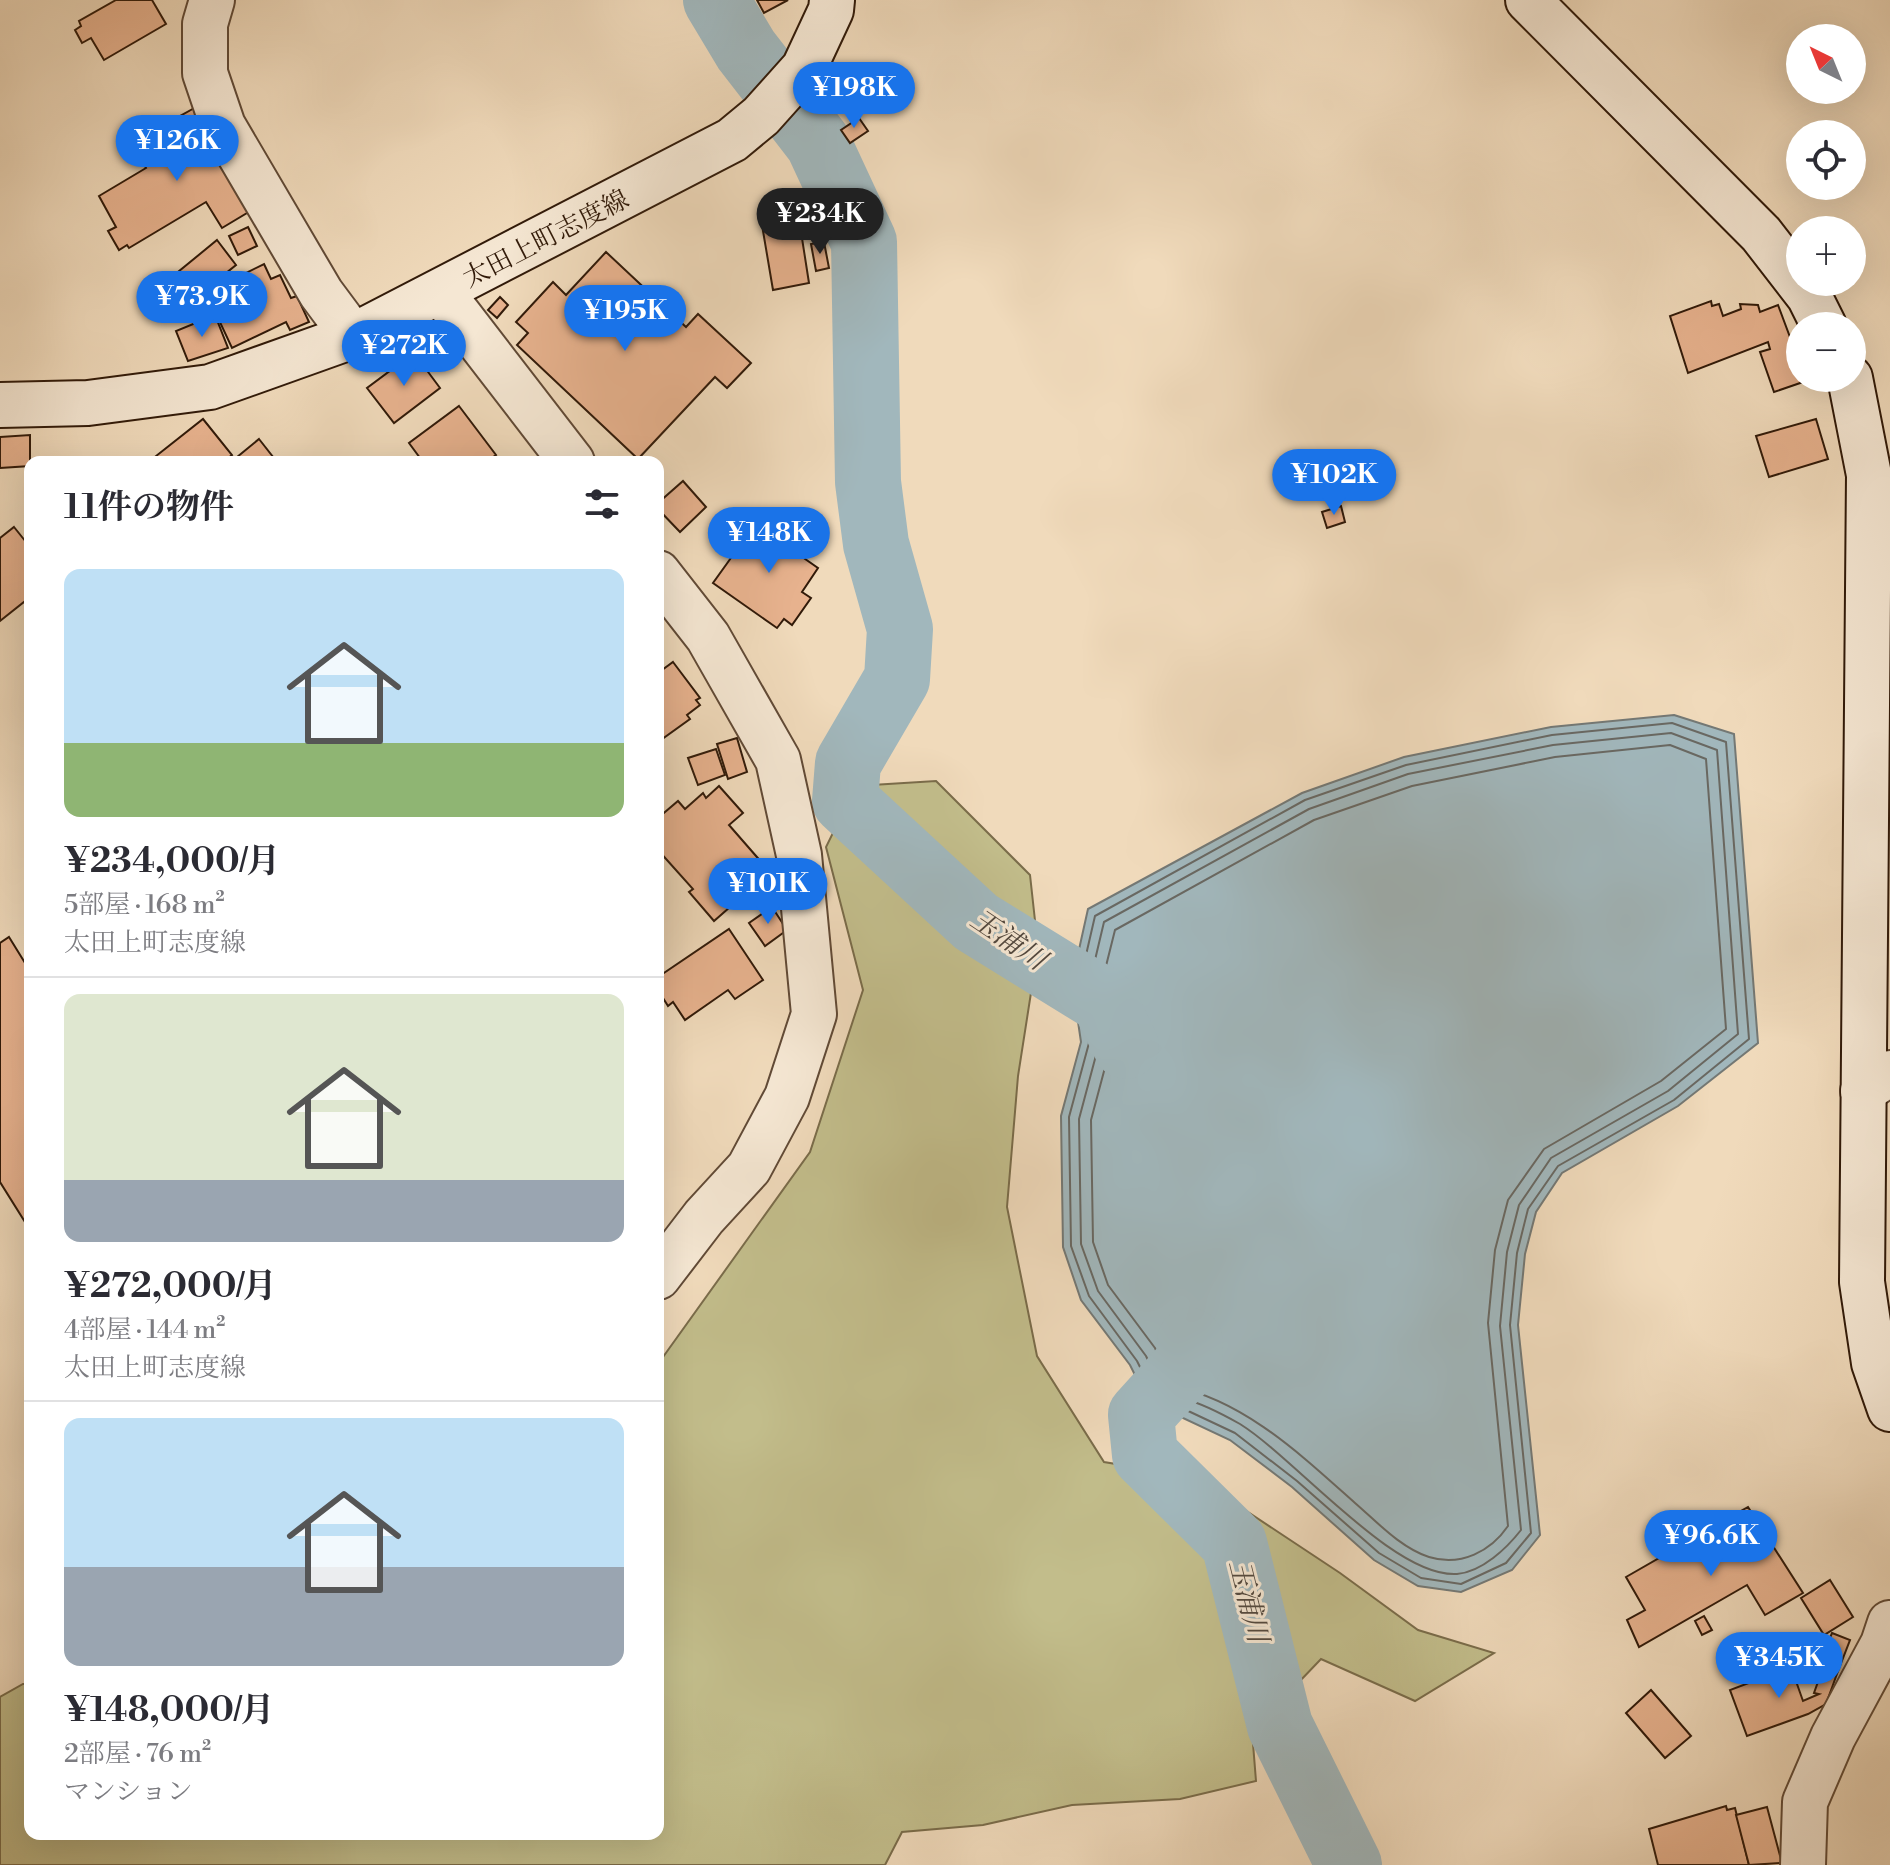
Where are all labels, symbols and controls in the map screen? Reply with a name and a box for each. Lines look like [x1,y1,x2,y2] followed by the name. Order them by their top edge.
[1786,24,1866,104] north arrow
[1786,24,1866,392] map controls
[798,62,910,130] pin: ¥198K
[811,72,897,104] text: ¥198K
[121,115,233,183] pin: ¥126K
[1786,120,1866,200] button: locate
[134,125,220,157] text: ¥126K
[458,183,634,295] street label: 太田上町志度線
[764,188,876,256] pin: ¥234K
[775,198,865,230] text: ¥234K
[1786,216,1866,296] button: +
[137,271,267,339] pin: ¥73.9K
[154,281,250,313] text: ¥73.9K
[569,285,681,353] pin: ¥195K
[582,295,668,327] text: ¥195K
[1786,312,1866,392] button: −
[348,320,460,388] pin: ¥272K
[360,330,448,362] text: ¥272K
[1278,449,1390,517] pin: ¥102K
[1290,459,1378,491] text: ¥102K
[580,482,624,526] icon: filters
[64,487,234,529] text: 11件の物件
[713,507,825,575] pin: ¥148K
[726,517,812,549] text: ¥148K
[272,621,416,765] icon: home
[64,841,280,883] text: ¥234,000/月
[712,858,824,926] pin: ¥101K
[726,868,810,900] text: ¥101K
[64,889,225,921] text: 5部屋 · 168 m²
[963,902,1055,980] water label: 玉浦川
[64,927,246,959] text: 太田上町志度線
[272,1046,416,1190] icon: home
[64,1266,277,1308] text: ¥272,000/月
[64,1314,225,1346] text: 4部屋 · 144 m²
[64,1352,246,1384] text: 太田上町志度線
[272,1470,416,1614] icon: home
[1646,1510,1776,1578] pin: ¥96.6K
[1662,1520,1760,1552] text: ¥96.6K
[1221,1556,1276,1649] water label: 玉浦川
[1723,1632,1835,1700] pin: ¥345K
[1734,1642,1824,1674] text: ¥345K
[64,1690,274,1732] text: ¥148,000/月
[64,1738,211,1770] text: 2部屋 · 76 m²
[64,1776,193,1808] text: マンション

